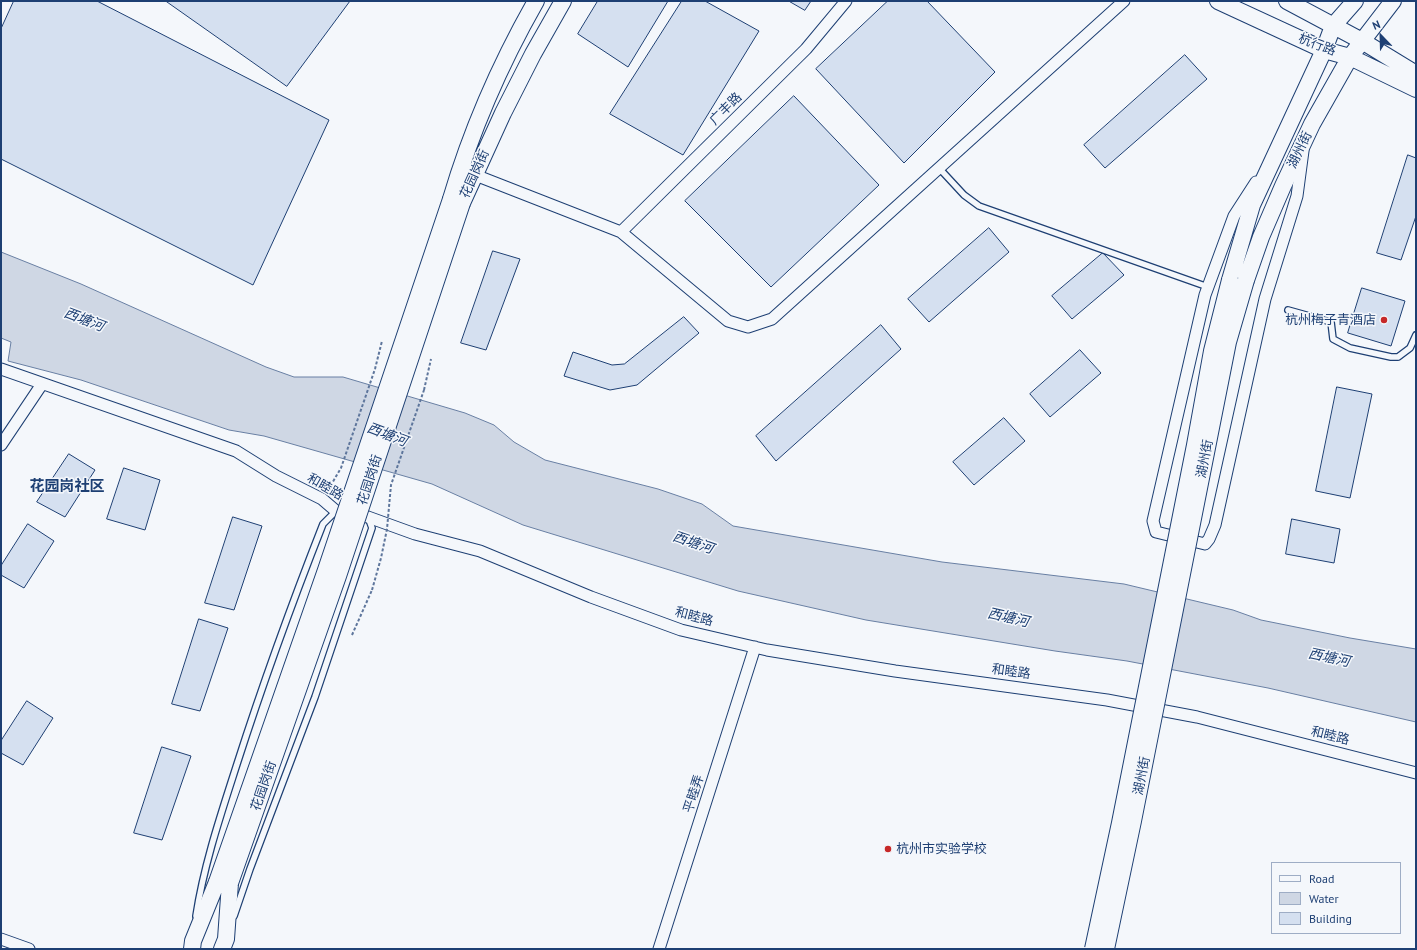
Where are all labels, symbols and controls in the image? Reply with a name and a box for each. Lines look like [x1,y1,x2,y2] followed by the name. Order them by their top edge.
[1361,16,1401,56] north arrow
[1370,17,1382,33] text: N
[1296,31,1338,59] street label: 杭行路
[707,90,745,128] street label: 广丰路
[1284,129,1316,171] street label: 湖州街
[457,147,493,201] street label: 花园岗街
[61,305,107,335] water label: 西塘河
[1285,312,1376,328] place label: 杭州梅子青酒店
[1379,315,1389,325] marker: 杭州梅子青酒店
[364,420,410,450] water label: 西塘河
[1194,438,1216,480] street label: 湖州街
[355,453,385,507] street label: 花园岗街
[304,470,346,504] street label: 和睦路
[30,478,104,496] district label: 花园岗社区
[670,528,716,558] water label: 西塘河
[673,604,715,630] street label: 和睦路
[986,605,1030,631] water label: 西塘河
[1307,645,1351,671] water label: 西塘河
[991,662,1031,682] street label: 和睦路
[1309,724,1351,748] street label: 和睦路
[1131,755,1153,797] street label: 湖州街
[248,759,280,813] street label: 花园岗街
[681,773,707,815] street label: 平睦弄
[896,841,987,857] place label: 杭州市实验学校
[883,844,893,854] marker: 杭州市实验学校
[1271,862,1401,934] legend
[1309,871,1334,886] text: Road
[1309,891,1339,906] text: Water
[1309,911,1352,926] text: Building

